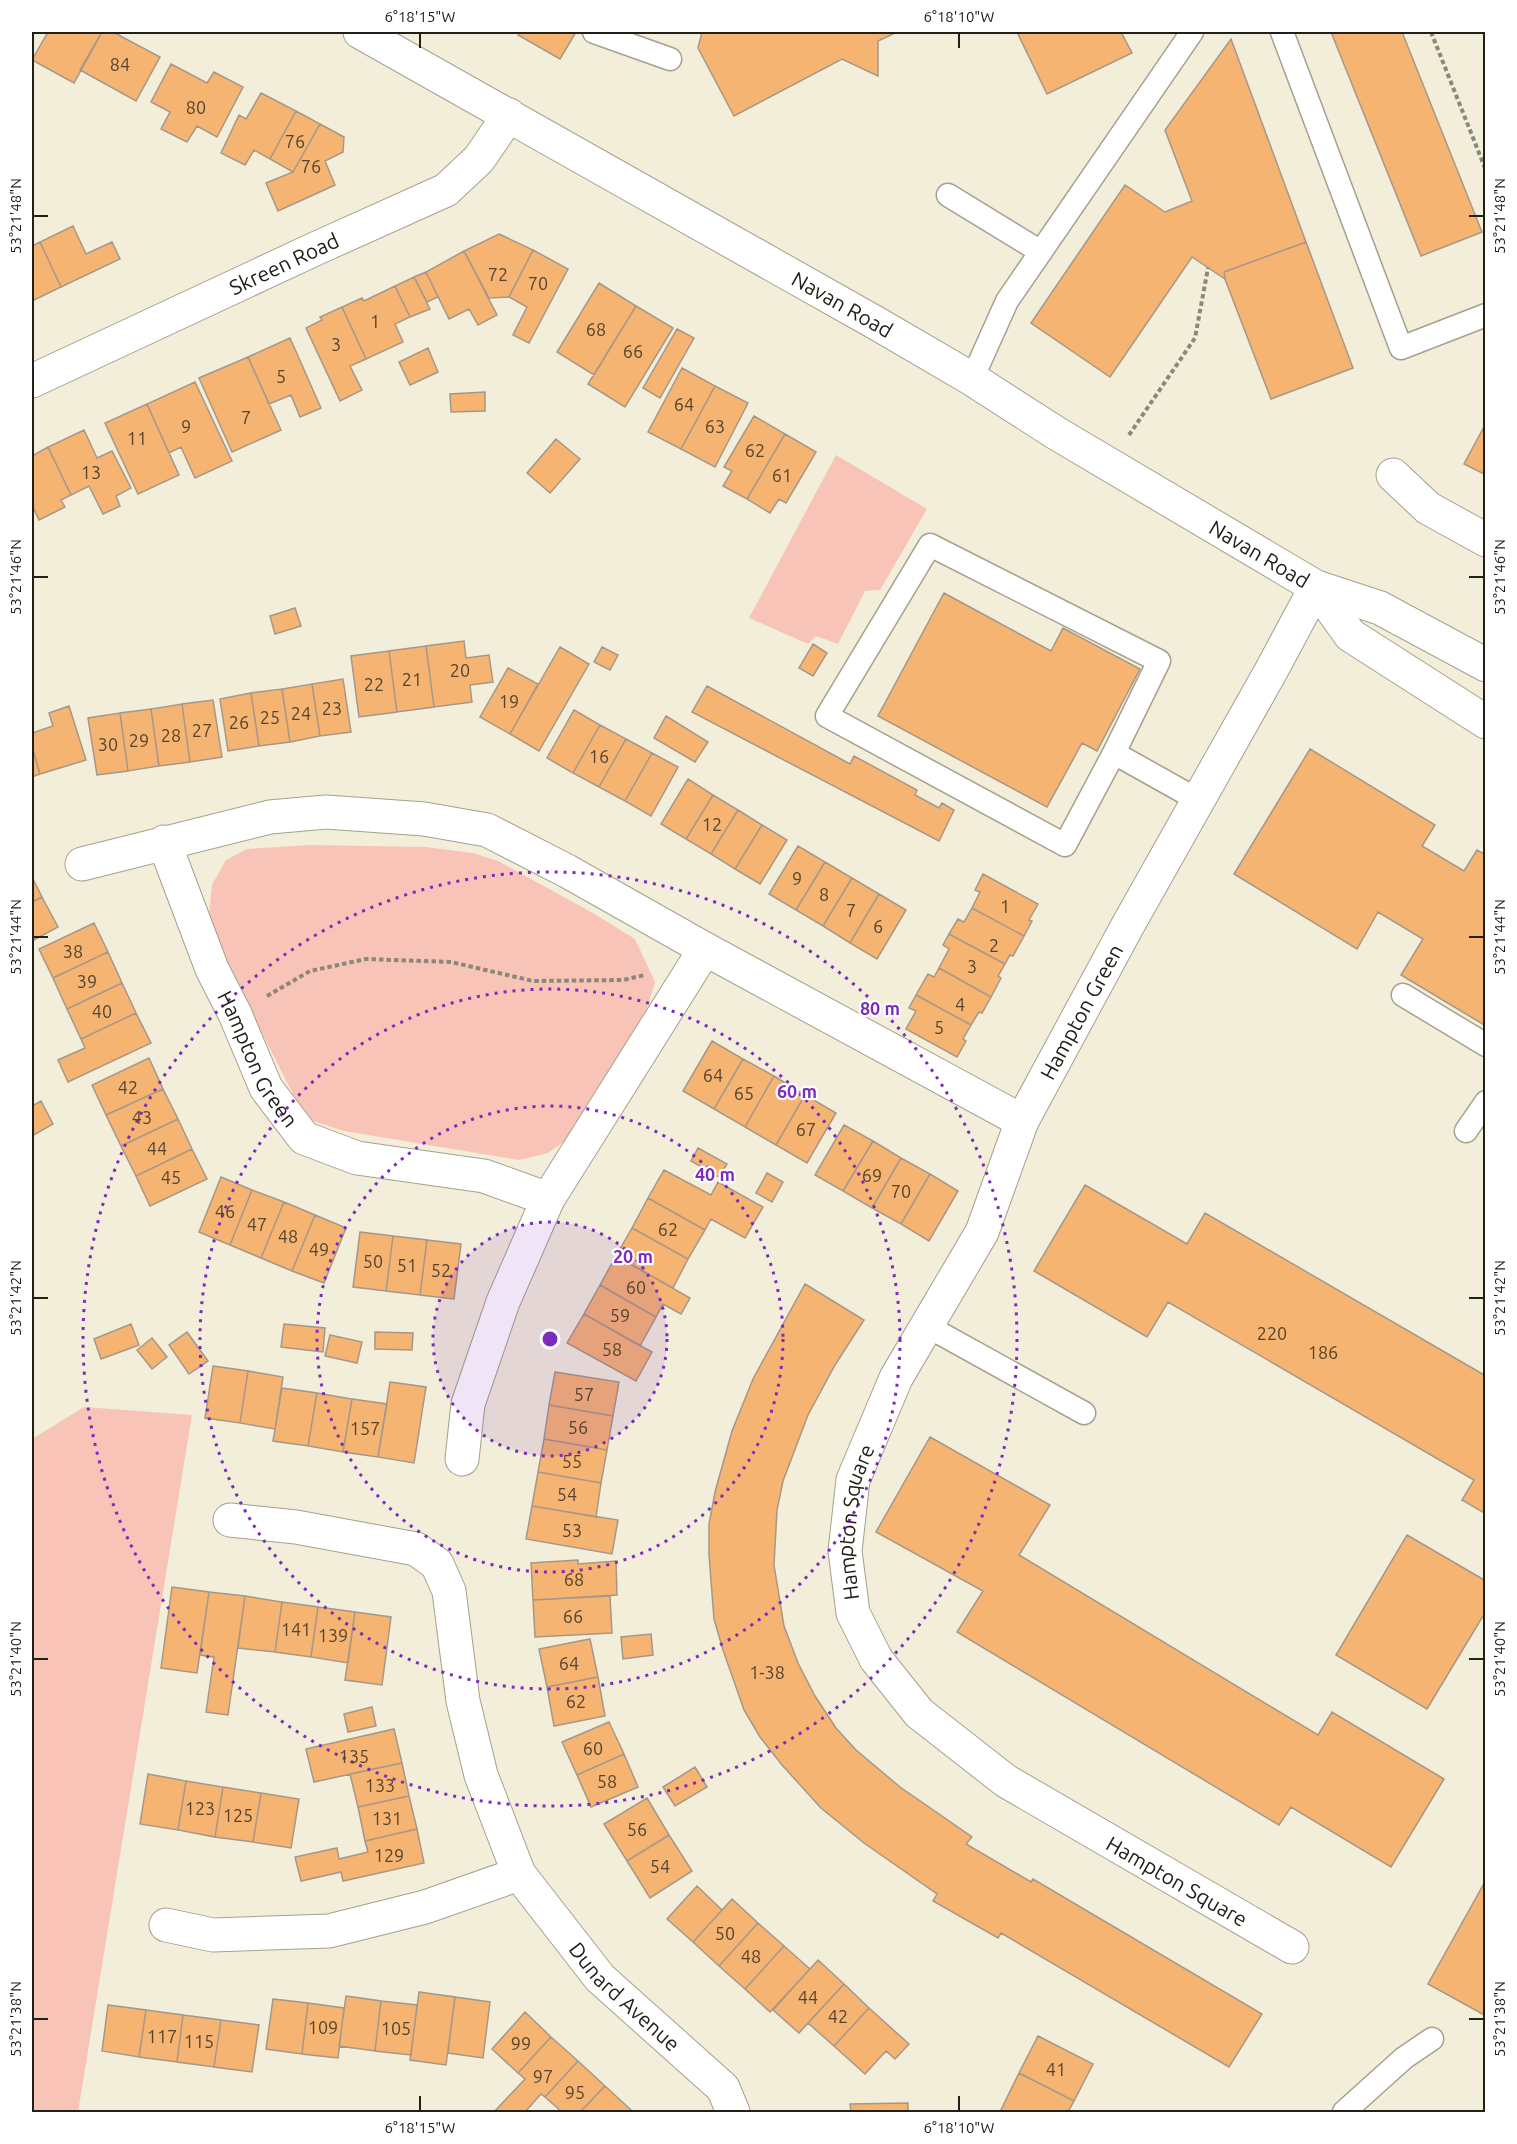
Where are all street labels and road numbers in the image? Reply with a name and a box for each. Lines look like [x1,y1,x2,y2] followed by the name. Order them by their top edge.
[225,228,342,299] street label: Skreen Road
[788,266,897,342] street label: Navan Road
[1205,515,1314,592] street label: Navan Road
[1035,940,1127,1083] street label: Hampton Green
[213,987,303,1132] street label: Hampton Green
[832,1440,879,1602] street label: Hampton Square
[1102,1831,1252,1931] street label: Hampton Square
[564,1937,685,2056] street label: Dunard Avenue

